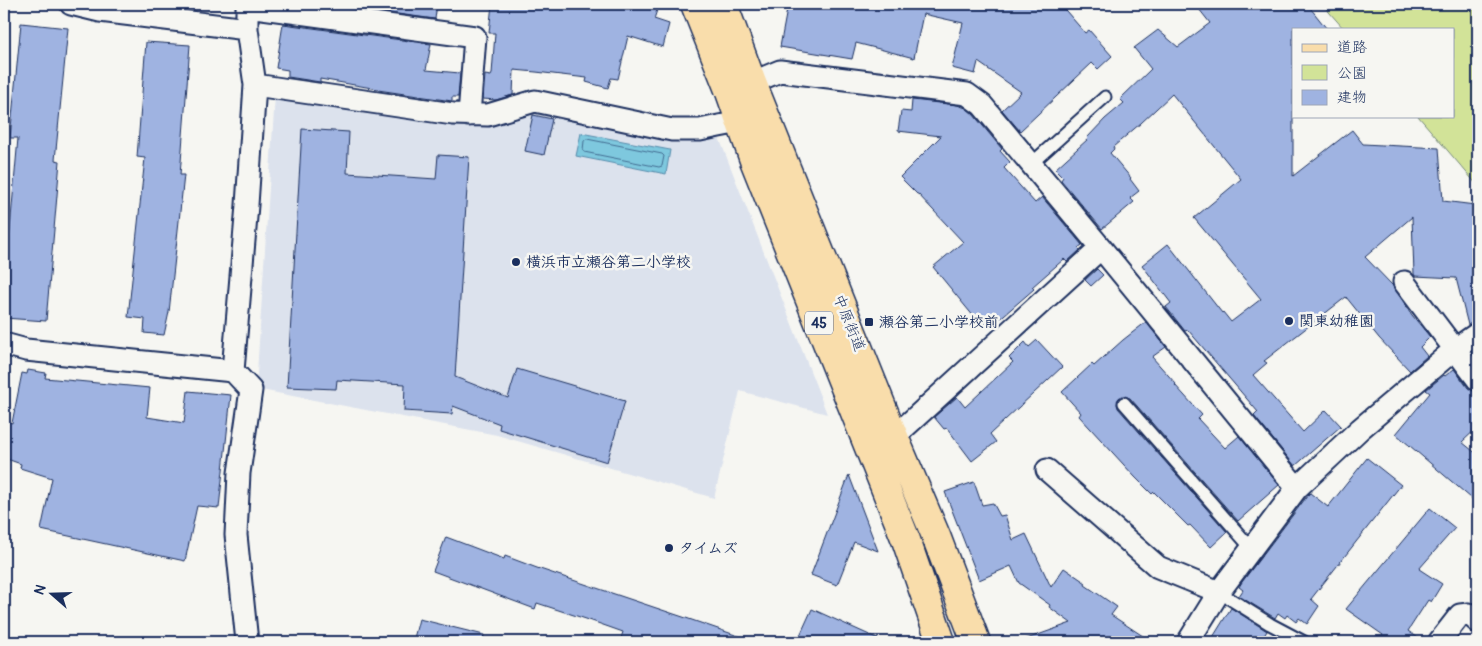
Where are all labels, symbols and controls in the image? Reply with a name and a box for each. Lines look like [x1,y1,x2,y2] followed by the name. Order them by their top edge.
[1292,28,1454,118] legend
[1337,38,1367,57] text: 道路
[1337,64,1367,83] text: 公園
[1337,88,1367,107] text: 建物
[526,253,691,272] place label: 横浜市立瀬谷第二小学校
[510,256,522,268] marker: 横浜市立瀬谷第二小学校
[829,292,869,354] street label: 中原街道
[805,312,833,334] road number: 45
[1299,312,1374,331] place label: 関東幼稚園
[879,313,999,332] place label: 瀬谷第二小学校前
[1283,315,1295,327] marker: 関東幼稚園
[863,316,875,328] marker: 瀬谷第二小学校前
[679,539,738,558] place label: タイムズ
[663,542,675,554] marker: タイムズ
[28,568,78,618] north arrow
[31,582,50,597] text: N

